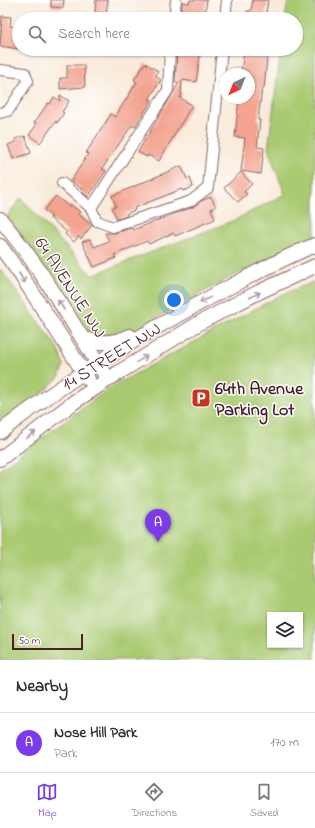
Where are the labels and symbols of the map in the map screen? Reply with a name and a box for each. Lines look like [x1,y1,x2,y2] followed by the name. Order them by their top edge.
[219,68,255,104] north arrow
[27,233,112,344] street label: 64 AVENUE NW
[19,272,27,284] one-way arrow
[164,290,184,310] your location
[248,290,260,298] one-way arrow
[199,297,211,305] one-way arrow
[57,299,65,311] one-way arrow
[58,317,167,398] street label: 14 STREET NW
[136,354,147,363] one-way arrow
[215,377,304,425] place label: 64th Avenue Parking Lot
[190,387,212,409] parking icon: 64th Avenue Parking Lot
[25,431,36,439] one-way arrow
[145,509,171,542] pin: A
[12,632,83,651] scale bar

